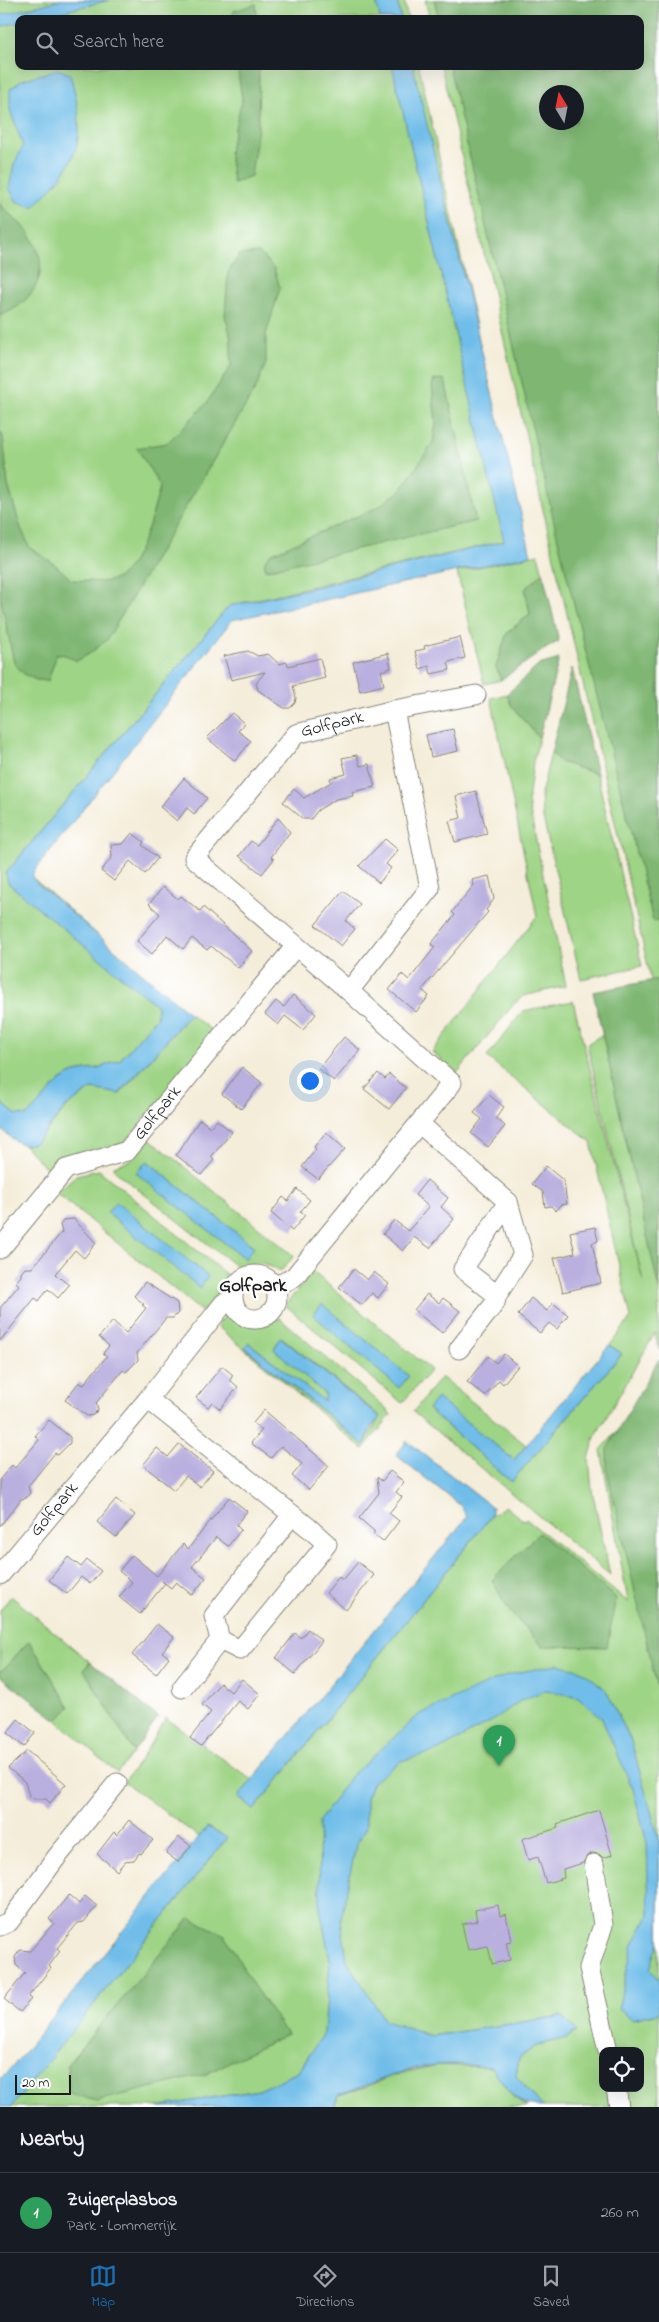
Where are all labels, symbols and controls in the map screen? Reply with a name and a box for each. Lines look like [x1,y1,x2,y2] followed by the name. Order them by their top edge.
[15,15,644,70] search box
[33,29,61,57] icon: search
[73,29,164,56] text: Search here
[539,85,584,130] north arrow
[298,705,367,745] street label: Golfpark
[297,1068,323,1094] your location
[128,1080,188,1146] street label: Golfpark
[219,1273,287,1300] district label: Golfpark
[24,1477,85,1543] street label: Golfpark
[483,1725,515,1766] pin: 1
[599,2047,644,2092] map controls
[599,2047,644,2092] button: locate
[15,2072,71,2095] scale bar
[22,2073,49,2094] text: 20 m
[20,2125,84,2155] text: Nearby
[67,2187,177,2214] text: Zuigerplasbos
[33,2201,39,2225] text: 1
[601,2201,639,2225] text: 260 m
[67,2214,177,2238] text: Park · Lommerrijk
[89,2262,117,2313] tab: Map
[296,2262,354,2313] tab: Directions
[533,2262,570,2313] tab: Saved

